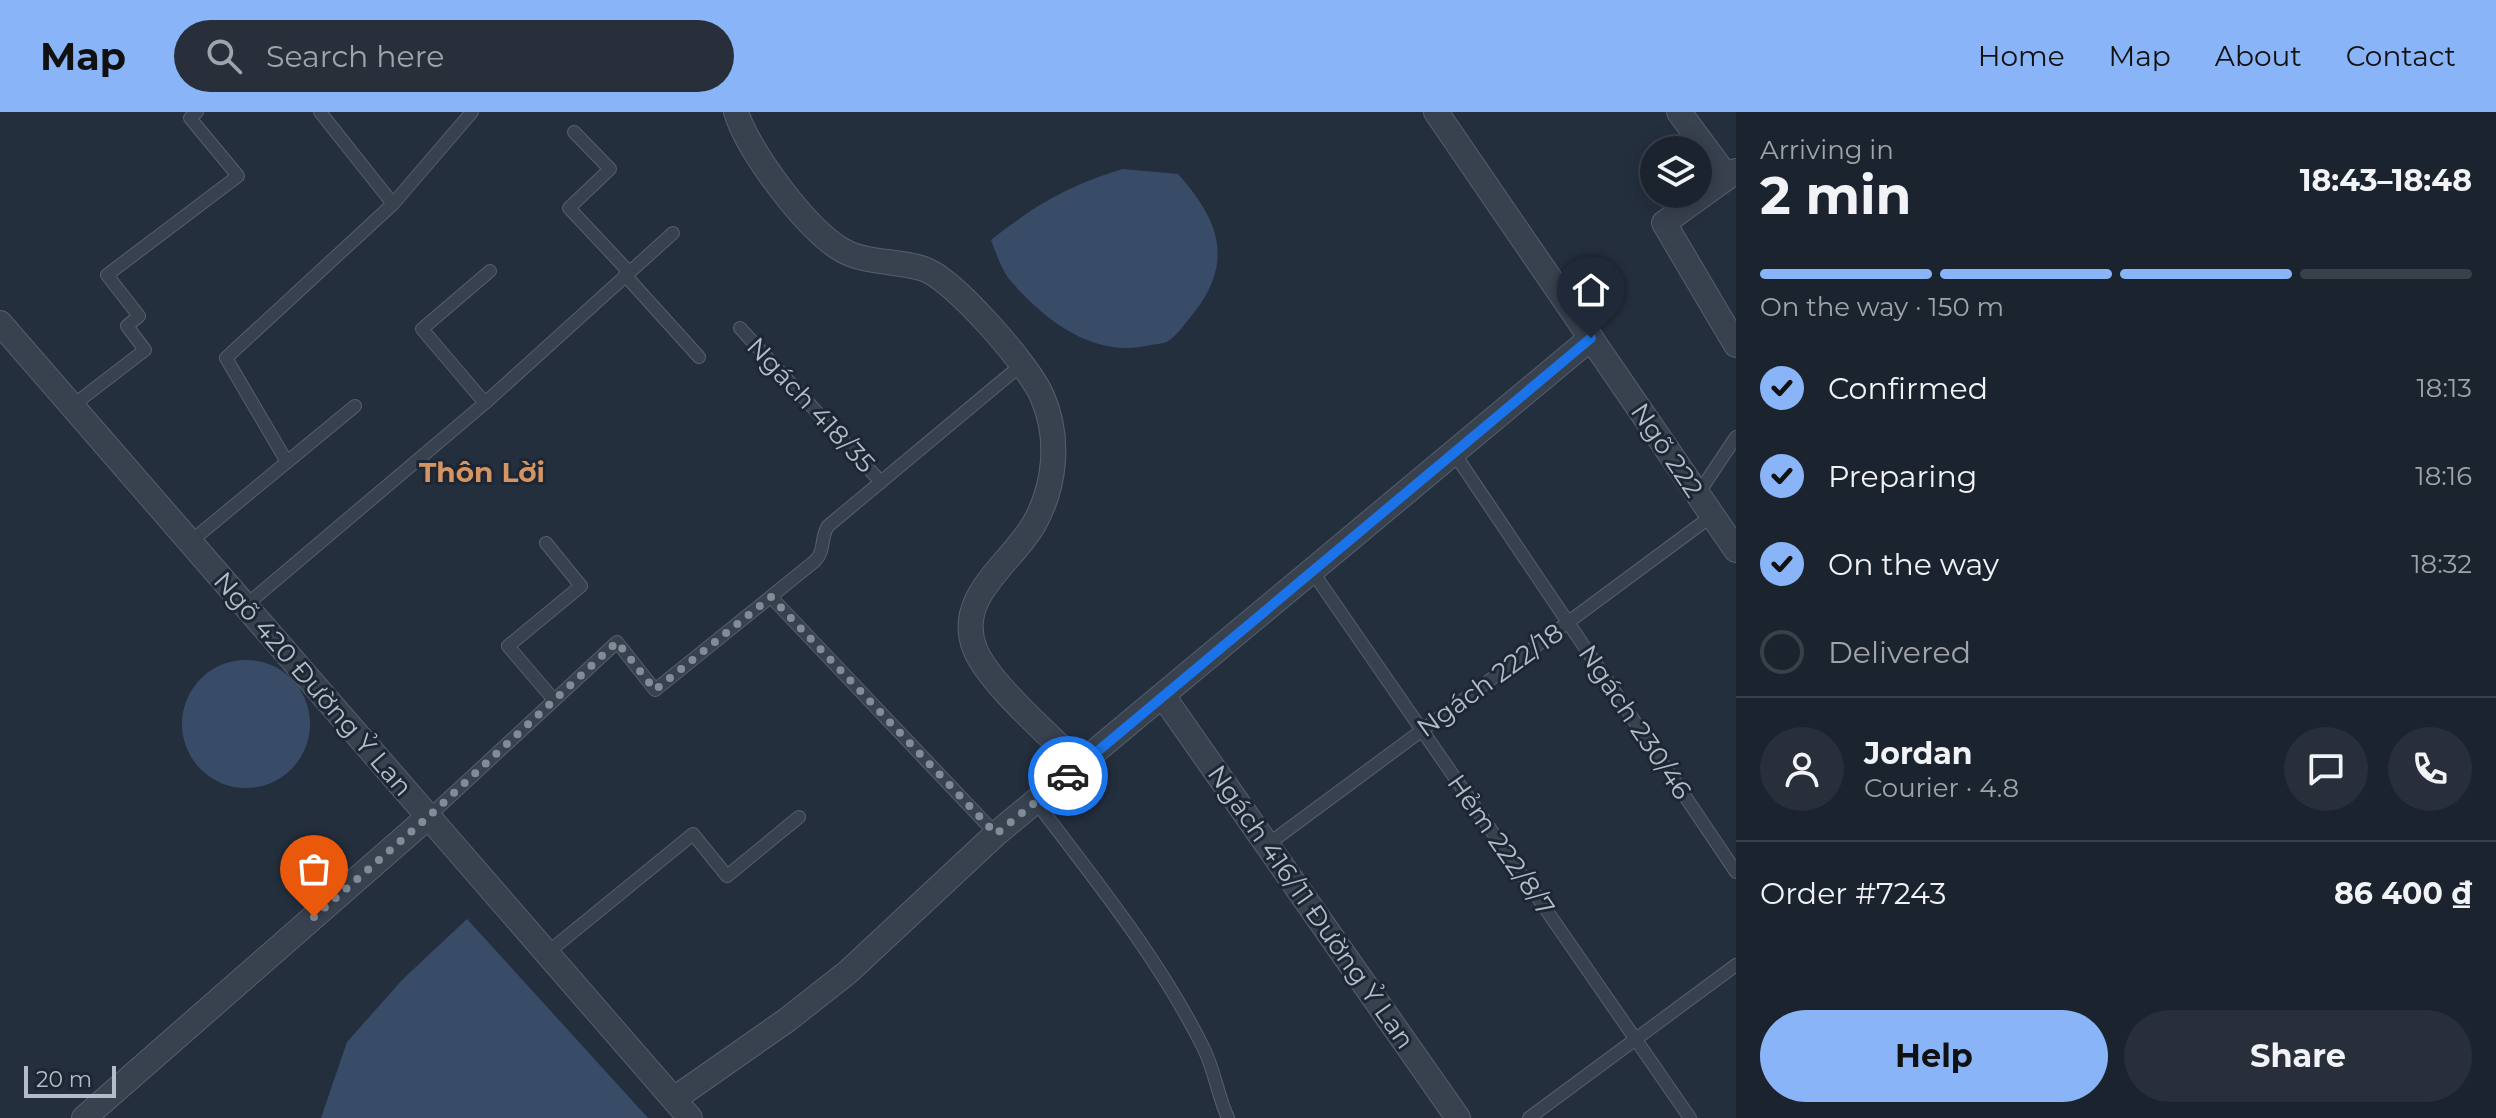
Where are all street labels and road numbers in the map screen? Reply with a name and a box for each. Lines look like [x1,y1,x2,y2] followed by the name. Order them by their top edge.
[740,331,882,479] street label: Ngách 418/35
[1624,397,1710,503] street label: Ngõ 222
[207,565,419,803] street label: Ngõ 420 Đường Ỷ Lan
[1411,616,1569,744] street label: Ngách 222/18
[1572,639,1698,805] street label: Ngách 230/46
[1201,759,1421,1055] street label: Ngách 416/11 Đường Ỷ Lan
[1441,768,1561,922] street label: Hẻm 222/8/7

